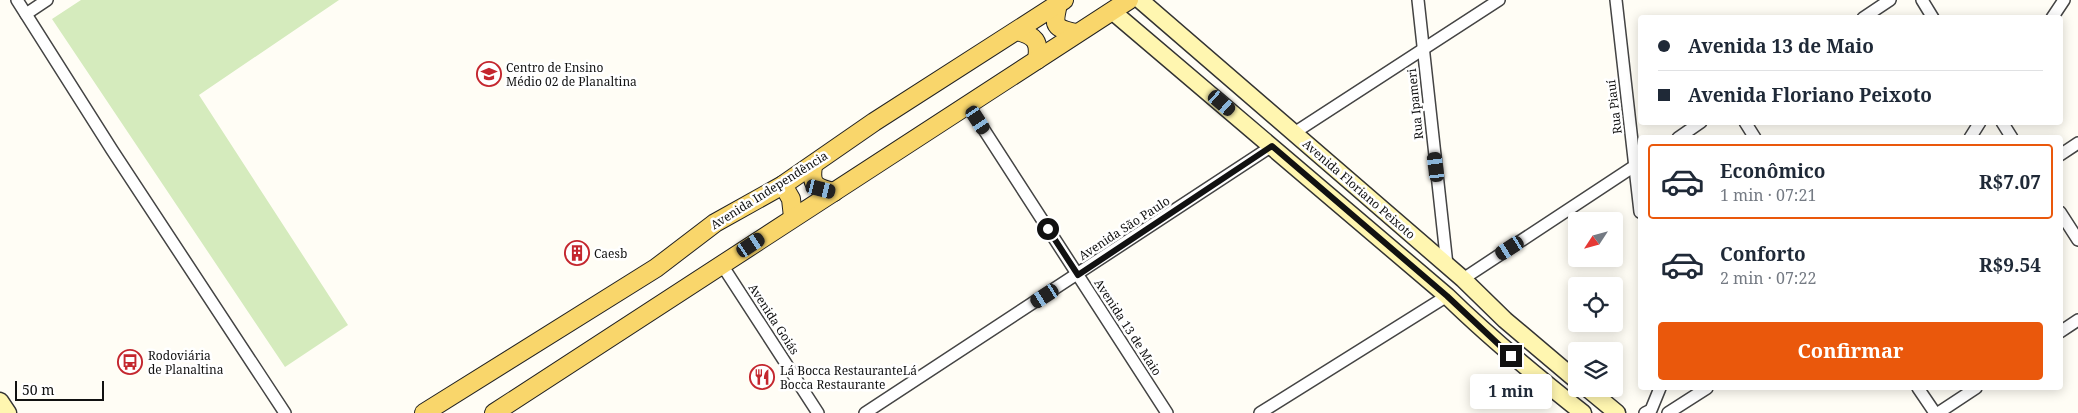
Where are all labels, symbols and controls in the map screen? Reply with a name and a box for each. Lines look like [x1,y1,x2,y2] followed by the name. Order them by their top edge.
[1688,33,1874,59] text: Avenida 13 de Maio
[506,59,637,90] place label: Centro de Ensino Médio 02 de Planaltina
[476,61,502,87] school or university icon: Centro de Ensino Médio 02 de Planaltina
[1403,68,1427,140] street label: Rua Ipameri
[1602,79,1626,135] street label: Rua Piauí
[1688,82,1932,108] text: Avenida Floriano Peixoto
[1205,87,1238,119] car
[963,103,992,137] car
[1299,135,1419,243] street label: Avenida Floriano Peixoto
[707,147,831,233] street label: Avenida Independência
[1426,151,1445,183] car
[1720,158,1826,184] text: Econômico
[1660,159,1705,204] icon: car
[1979,169,2041,195] text: R$7.07
[804,178,837,200] car
[1720,184,1816,206] text: 1 min · 07:21
[1075,192,1173,264] street label: Avenida São Paulo
[1568,212,1622,268] north arrow
[1568,212,1623,397] map controls
[1037,218,1059,240] route start
[734,230,767,260] car
[1493,234,1526,262] car
[564,240,590,266] building icon: Caesb
[1720,241,1806,267] text: Conforto
[1660,242,1705,287] icon: car
[594,245,627,262] place label: Caesb
[1979,252,2041,278] text: R$9.54
[1720,267,1816,289] text: 2 min · 07:22
[1090,275,1166,379] street label: Avenida 13 de Maio
[1568,277,1623,332] button: locate
[745,280,803,358] street label: Avenida Goiás
[1028,282,1061,310] car
[1658,322,2043,380] button: Confirmar
[1568,342,1623,397] button: layers
[1500,345,1522,367] route end
[148,347,224,378] place label: Rodoviária de Planaltina
[117,349,143,375] bus stop icon: Rodoviária de Planaltina
[780,362,917,393] place label: Lá Bocca RestauranteLá Bocca Restaurante
[749,364,775,390] restaurant icon: Lá Bocca RestauranteLá Bocca Restaurante
[1470,374,1552,408] callout: 1 min
[15,378,104,401] scale bar
[22,380,55,399] text: 50 m
[1488,380,1534,402] text: 1 min

